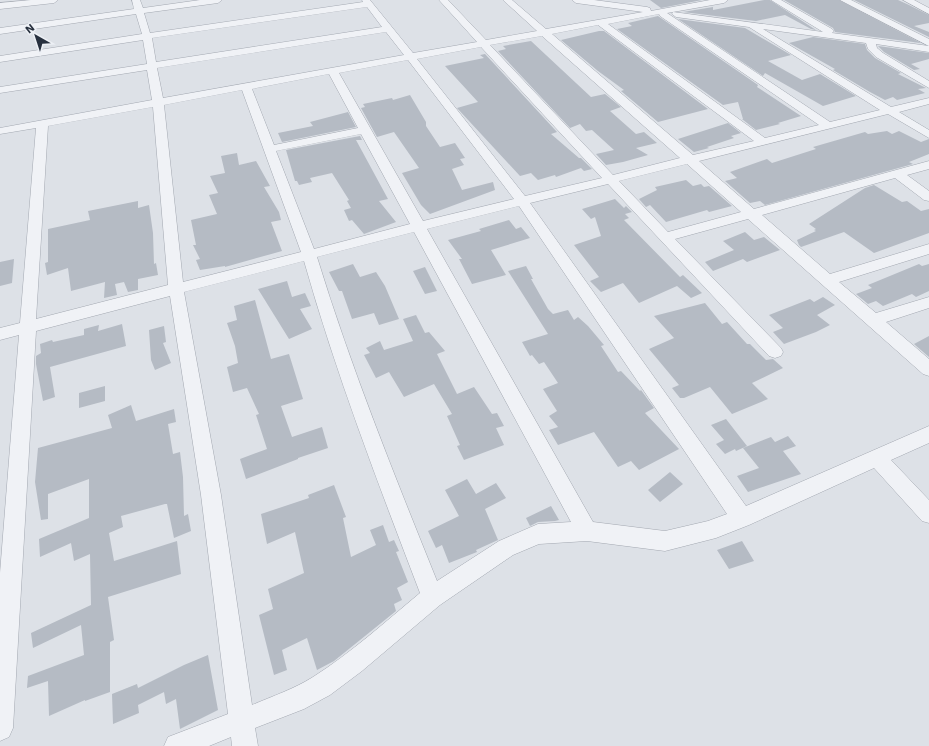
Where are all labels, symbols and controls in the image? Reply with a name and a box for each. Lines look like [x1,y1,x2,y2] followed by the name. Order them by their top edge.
[16,16,56,56] north arrow
[23,21,37,36] text: N

